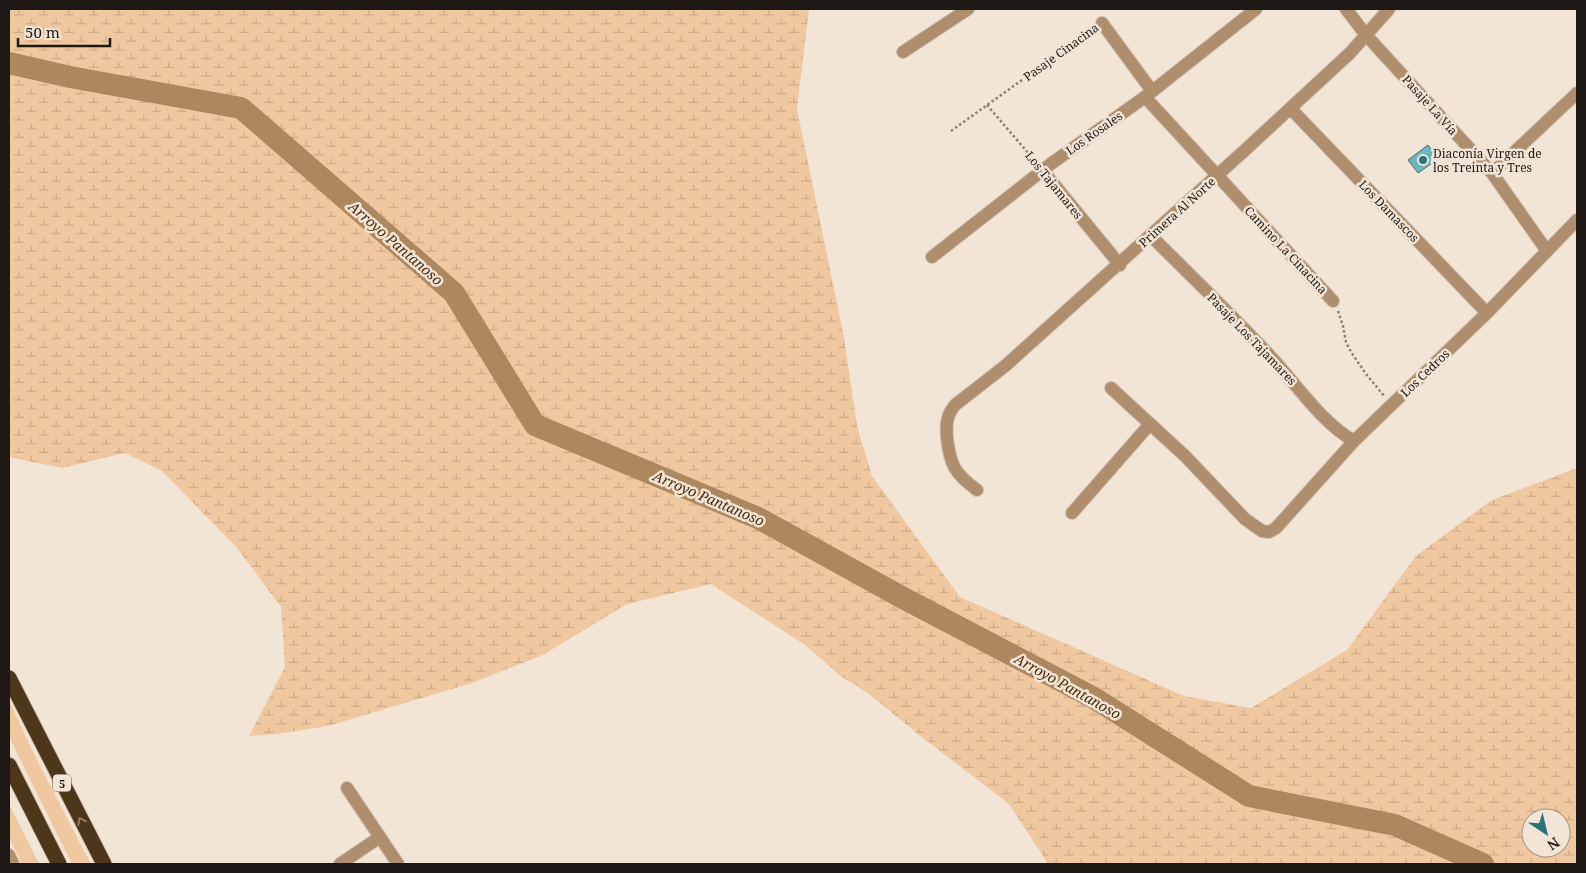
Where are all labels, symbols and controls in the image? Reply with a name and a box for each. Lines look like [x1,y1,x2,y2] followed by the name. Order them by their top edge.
[18,15,110,47] scale bar
[1020,19,1102,85] street label: Pasaje Cinacina
[25,22,60,42] text: 50 m
[1398,71,1462,139] street label: Pasaje La Vía
[1062,107,1126,159] street label: Los Rosales
[1433,145,1542,176] place label: Diaconía Virgen de los Treinta y Tres
[1021,148,1087,222] street label: Los Tajamares
[1417,154,1429,166] marker: Diaconía Virgen de los Treinta y Tres
[1135,173,1219,251] street label: Primera Al Norte
[1355,176,1423,246] street label: Los Damascos
[344,196,447,289] water label: Arroyo Pantanoso
[1241,202,1331,298] street label: Camino La Cinacina
[1204,289,1300,389] street label: Pasaje Los Tajamares
[1397,345,1453,401] street label: Los Cedros
[650,466,767,530] water label: Arroyo Pantanoso
[1011,648,1125,723] water label: Arroyo Pantanoso
[53,774,71,791] road number: 5
[1521,808,1571,858] north arrow
[77,817,88,826] one-way arrow
[1544,833,1564,855] text: N

